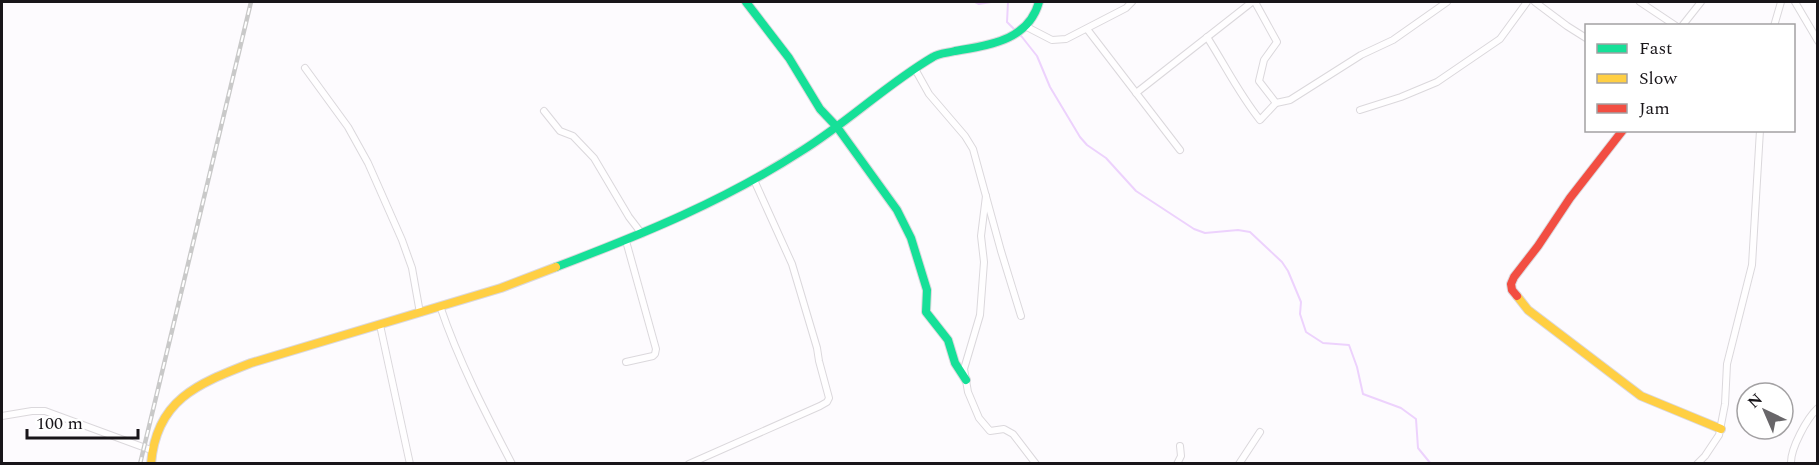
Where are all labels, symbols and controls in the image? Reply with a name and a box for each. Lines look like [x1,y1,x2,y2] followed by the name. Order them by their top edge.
[1585,24,1795,132] legend
[1639,35,1672,62] text: Fast
[1639,65,1678,92] text: Slow
[1639,95,1670,122] text: Jam
[1735,381,1795,441] north arrow
[1742,388,1768,414] text: N
[27,402,138,440] scale bar
[36,410,83,437] text: 100 m

